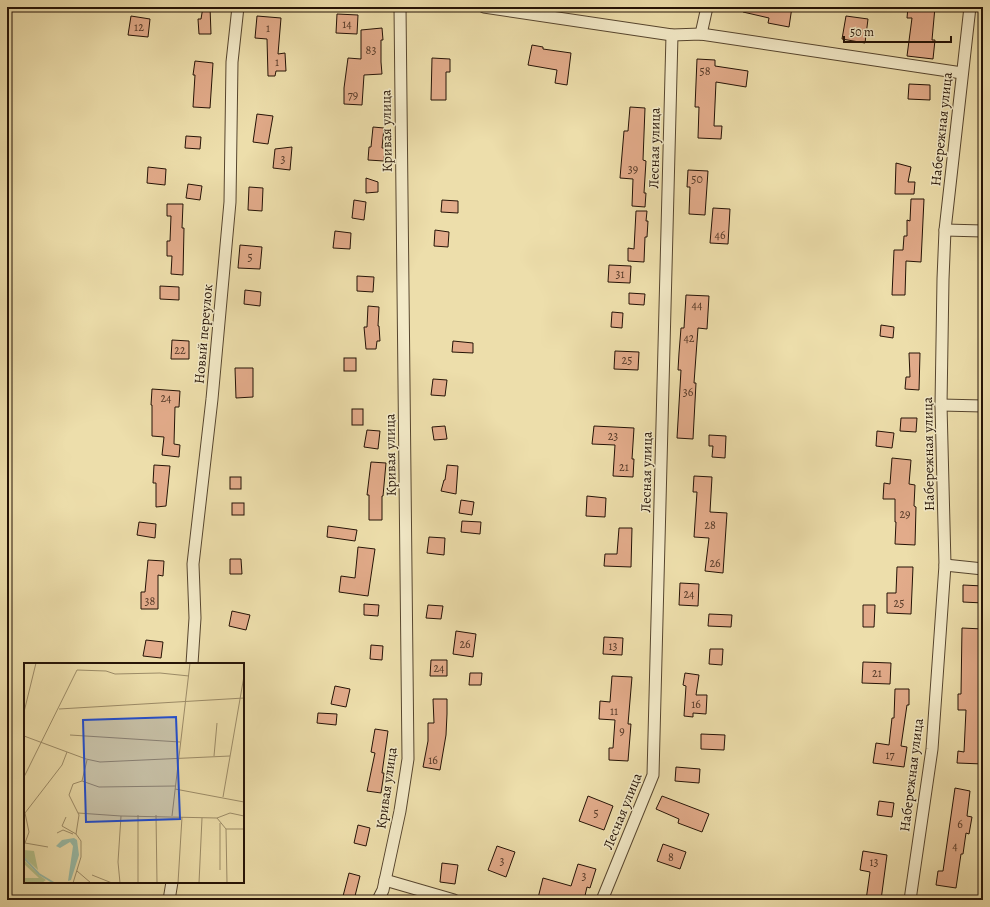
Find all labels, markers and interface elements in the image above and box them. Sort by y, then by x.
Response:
house number: 14 [342,16,352,32]
scale bar [844,18,951,44]
house number: 12 [134,19,144,35]
house number: 1 [266,20,270,36]
text: 50 m [850,24,874,40]
house number: 83 [366,42,376,58]
house number: 1 [275,54,279,70]
house number: 58 [700,63,711,79]
street label: Набережная улица [926,71,957,187]
house number: 79 [348,87,358,103]
street label: Кривая улица [376,89,397,172]
street label: Лесная улица [644,107,665,189]
house number: 3 [281,151,286,167]
house number: 39 [628,161,638,177]
house number: 50 [691,171,703,187]
house number: 46 [715,227,726,243]
house number: 5 [247,249,253,265]
house number: 31 [615,266,625,282]
street label: Новый переулок [190,283,217,385]
house number: 44 [692,297,703,313]
house number: 42 [683,330,695,346]
house number: 22 [174,342,186,358]
house number: 25 [622,352,632,368]
house number: 36 [683,384,694,400]
house number: 24 [160,390,172,406]
street label: Набережная улица [918,396,939,511]
street label: Кривая улица [380,413,401,496]
house number: 23 [608,428,618,444]
street label: Лесная улица [636,431,657,513]
house number: 21 [619,459,629,475]
house number: 29 [899,506,911,522]
house number: 28 [704,517,716,533]
house number: 26 [709,555,721,571]
house number: 24 [683,586,695,602]
house number: 38 [145,593,156,609]
house number: 25 [894,595,904,611]
house number: 26 [459,636,471,652]
house number: 13 [608,638,618,654]
house number: 24 [433,660,445,676]
inset map [24,663,244,883]
house number: 21 [872,665,882,681]
house number: 16 [691,696,701,712]
house number: 11 [610,703,618,719]
street label: Набережная улица [895,717,928,833]
house number: 9 [619,723,625,739]
street label: Кривая улица [371,745,402,830]
house number: 17 [885,747,896,763]
house number: 16 [428,752,438,768]
street label: Лесная улица [598,770,647,852]
house number: 5 [593,805,599,821]
house number: 6 [957,816,963,832]
house number: 4 [952,838,958,854]
house number: 8 [668,849,674,865]
house number: 3 [500,853,505,869]
house number: 13 [869,854,879,870]
house number: 3 [582,868,587,884]

